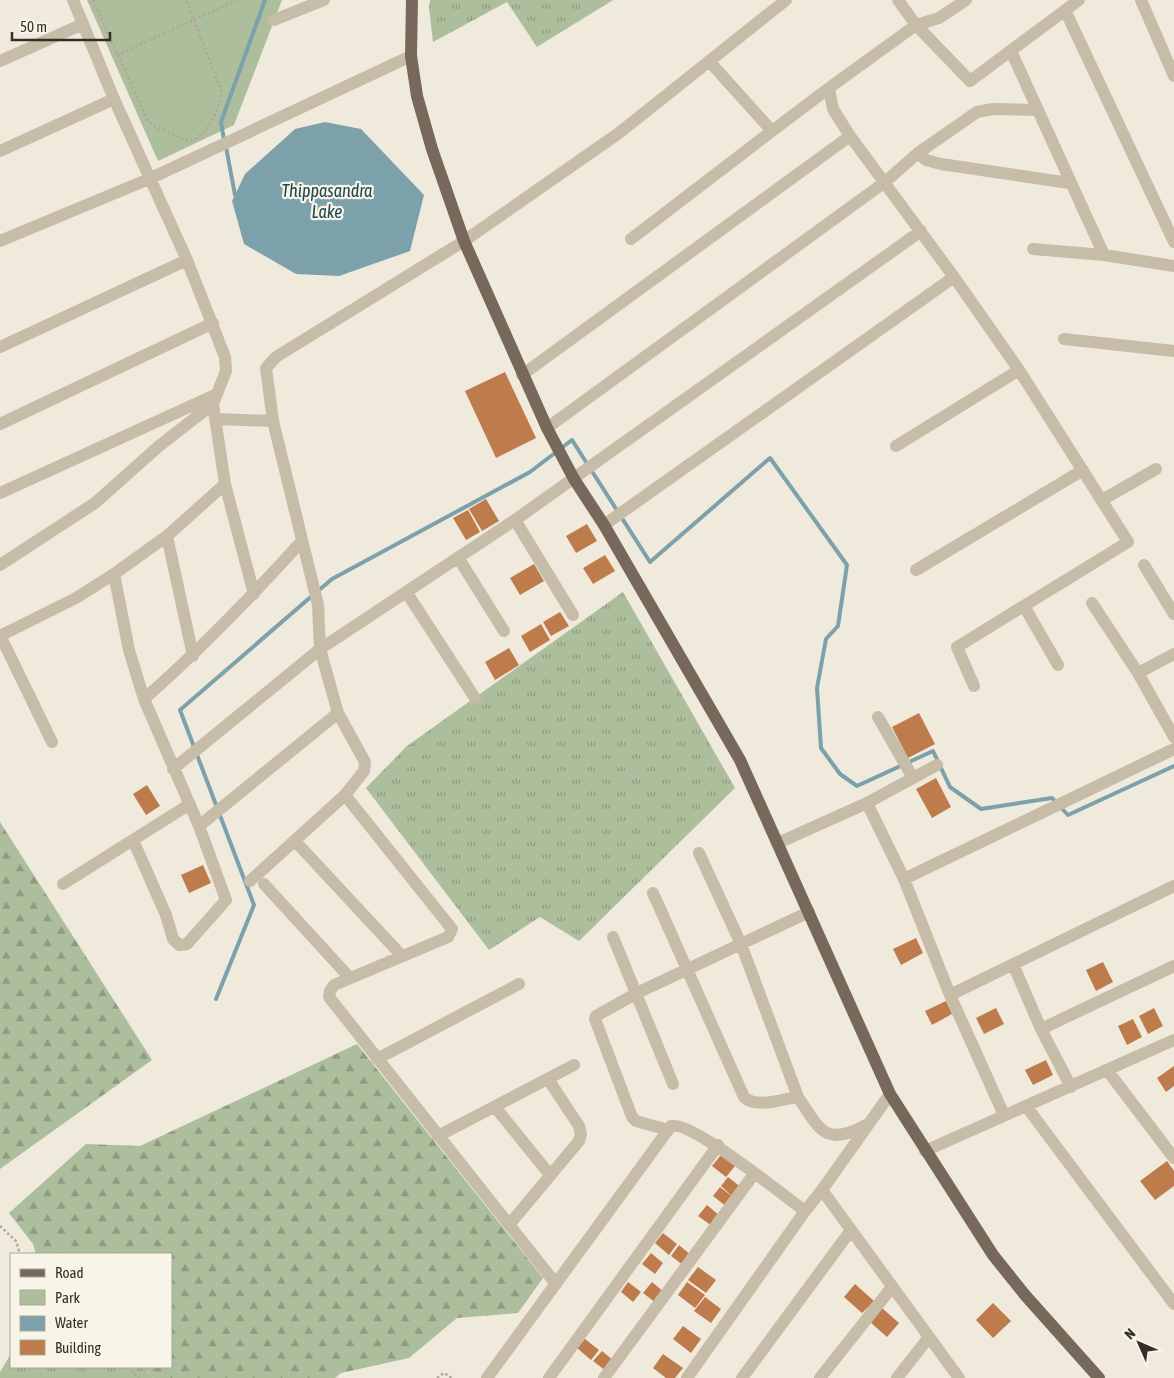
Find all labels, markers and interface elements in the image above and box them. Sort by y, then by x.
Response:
scale bar [12,10,110,42]
text: 50 m [20,18,47,35]
water label: Thippasandra Lake [282,180,373,222]
legend [10,1253,172,1368]
text: Road [55,1264,84,1281]
text: Park [55,1289,80,1306]
text: Water [55,1314,88,1331]
north arrow [1114,1318,1164,1368]
text: N [1121,1325,1138,1342]
text: Building [55,1339,101,1356]

